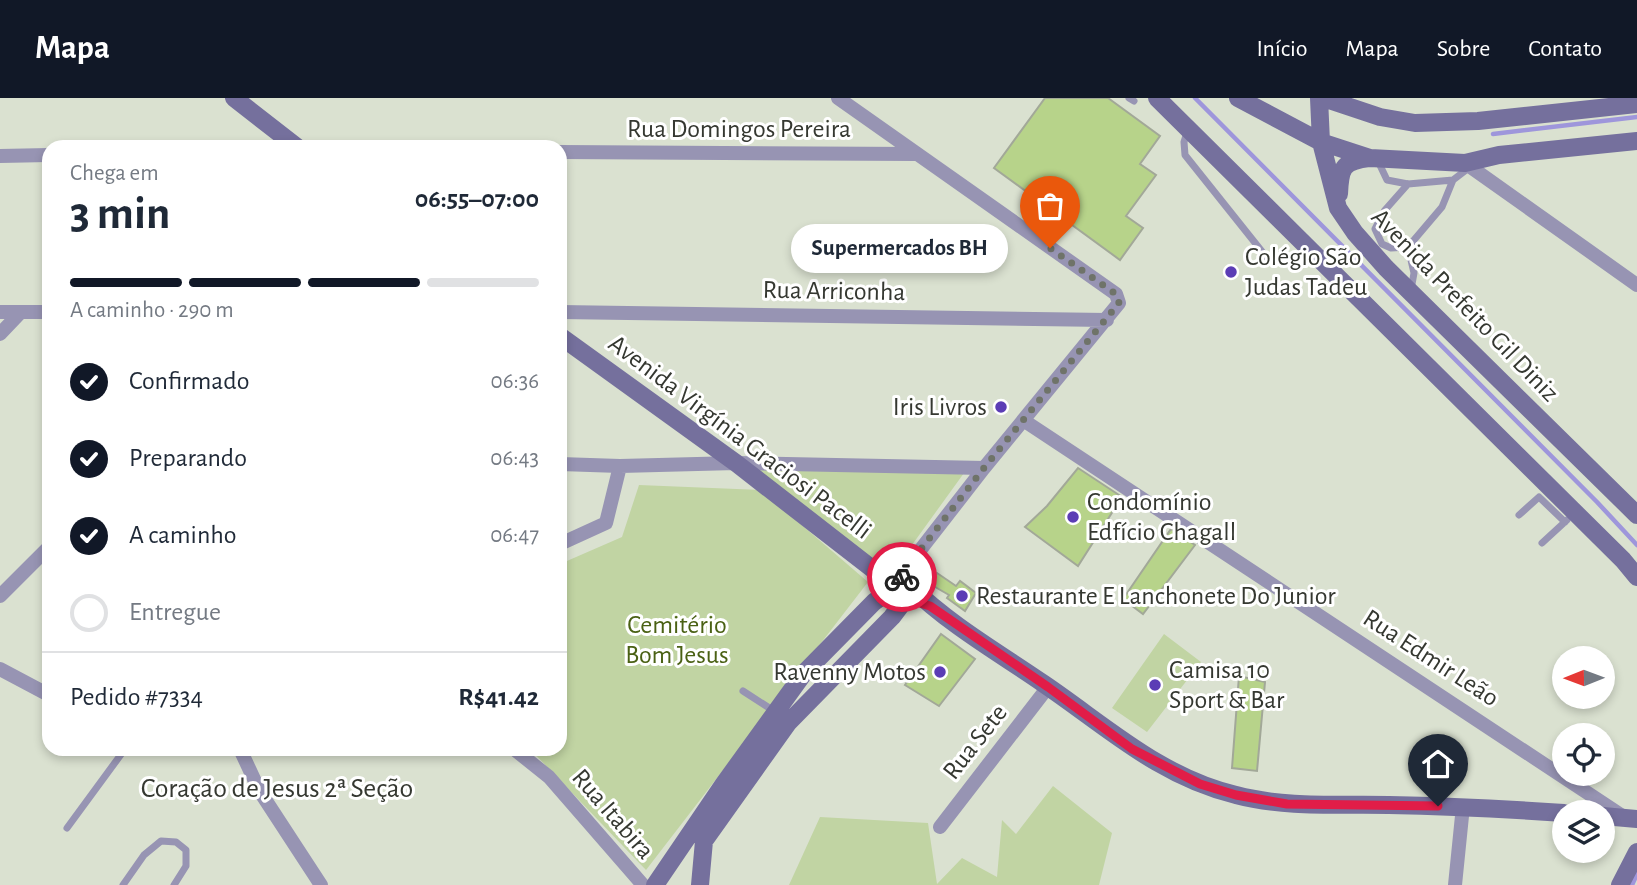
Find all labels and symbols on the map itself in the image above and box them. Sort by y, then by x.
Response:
street label: Rua Domingos Pereira [627,116,851,142]
pin [1020,176,1080,248]
street label: Avenida Prefeito Gil Diniz [1366,204,1564,406]
callout: Supermercados BH [791,223,1008,272]
place label: Colégio São Judas Tadeu [1245,244,1367,300]
marker: Colégio São Judas Tadeu [1223,264,1239,280]
street label: Rua Arriconha [762,277,906,305]
street label: Avenida Virgínia Graciosi Pacelli [604,330,876,544]
place label: Iris Livros [893,394,987,420]
marker: Iris Livros [993,399,1009,415]
place label: Condomínio Edfício Chagall [1087,489,1236,545]
marker: Condomínio Edfício Chagall [1065,509,1081,525]
courier [867,542,937,612]
place label: Restaurante E Lanchonete Do Junior [976,583,1336,609]
marker: Restaurante E Lanchonete Do Junior [954,588,970,604]
street label: Rua Edmir Leão [1359,605,1503,711]
park label: Cemitério Bom Jesus [625,612,729,668]
north arrow [1552,646,1615,709]
place label: Camisa 10 Sport & Bar [1169,657,1285,713]
place label: Ravenny Motos [773,659,926,685]
marker: Ravenny Motos [932,664,948,680]
marker: Camisa 10 Sport & Bar [1147,677,1163,693]
street label: Rua Sete [938,700,1012,784]
pin [1408,734,1468,806]
street label: Rua Itabira [567,764,659,864]
district label: Coração de Jesus 2ª Seção [141,775,413,803]

